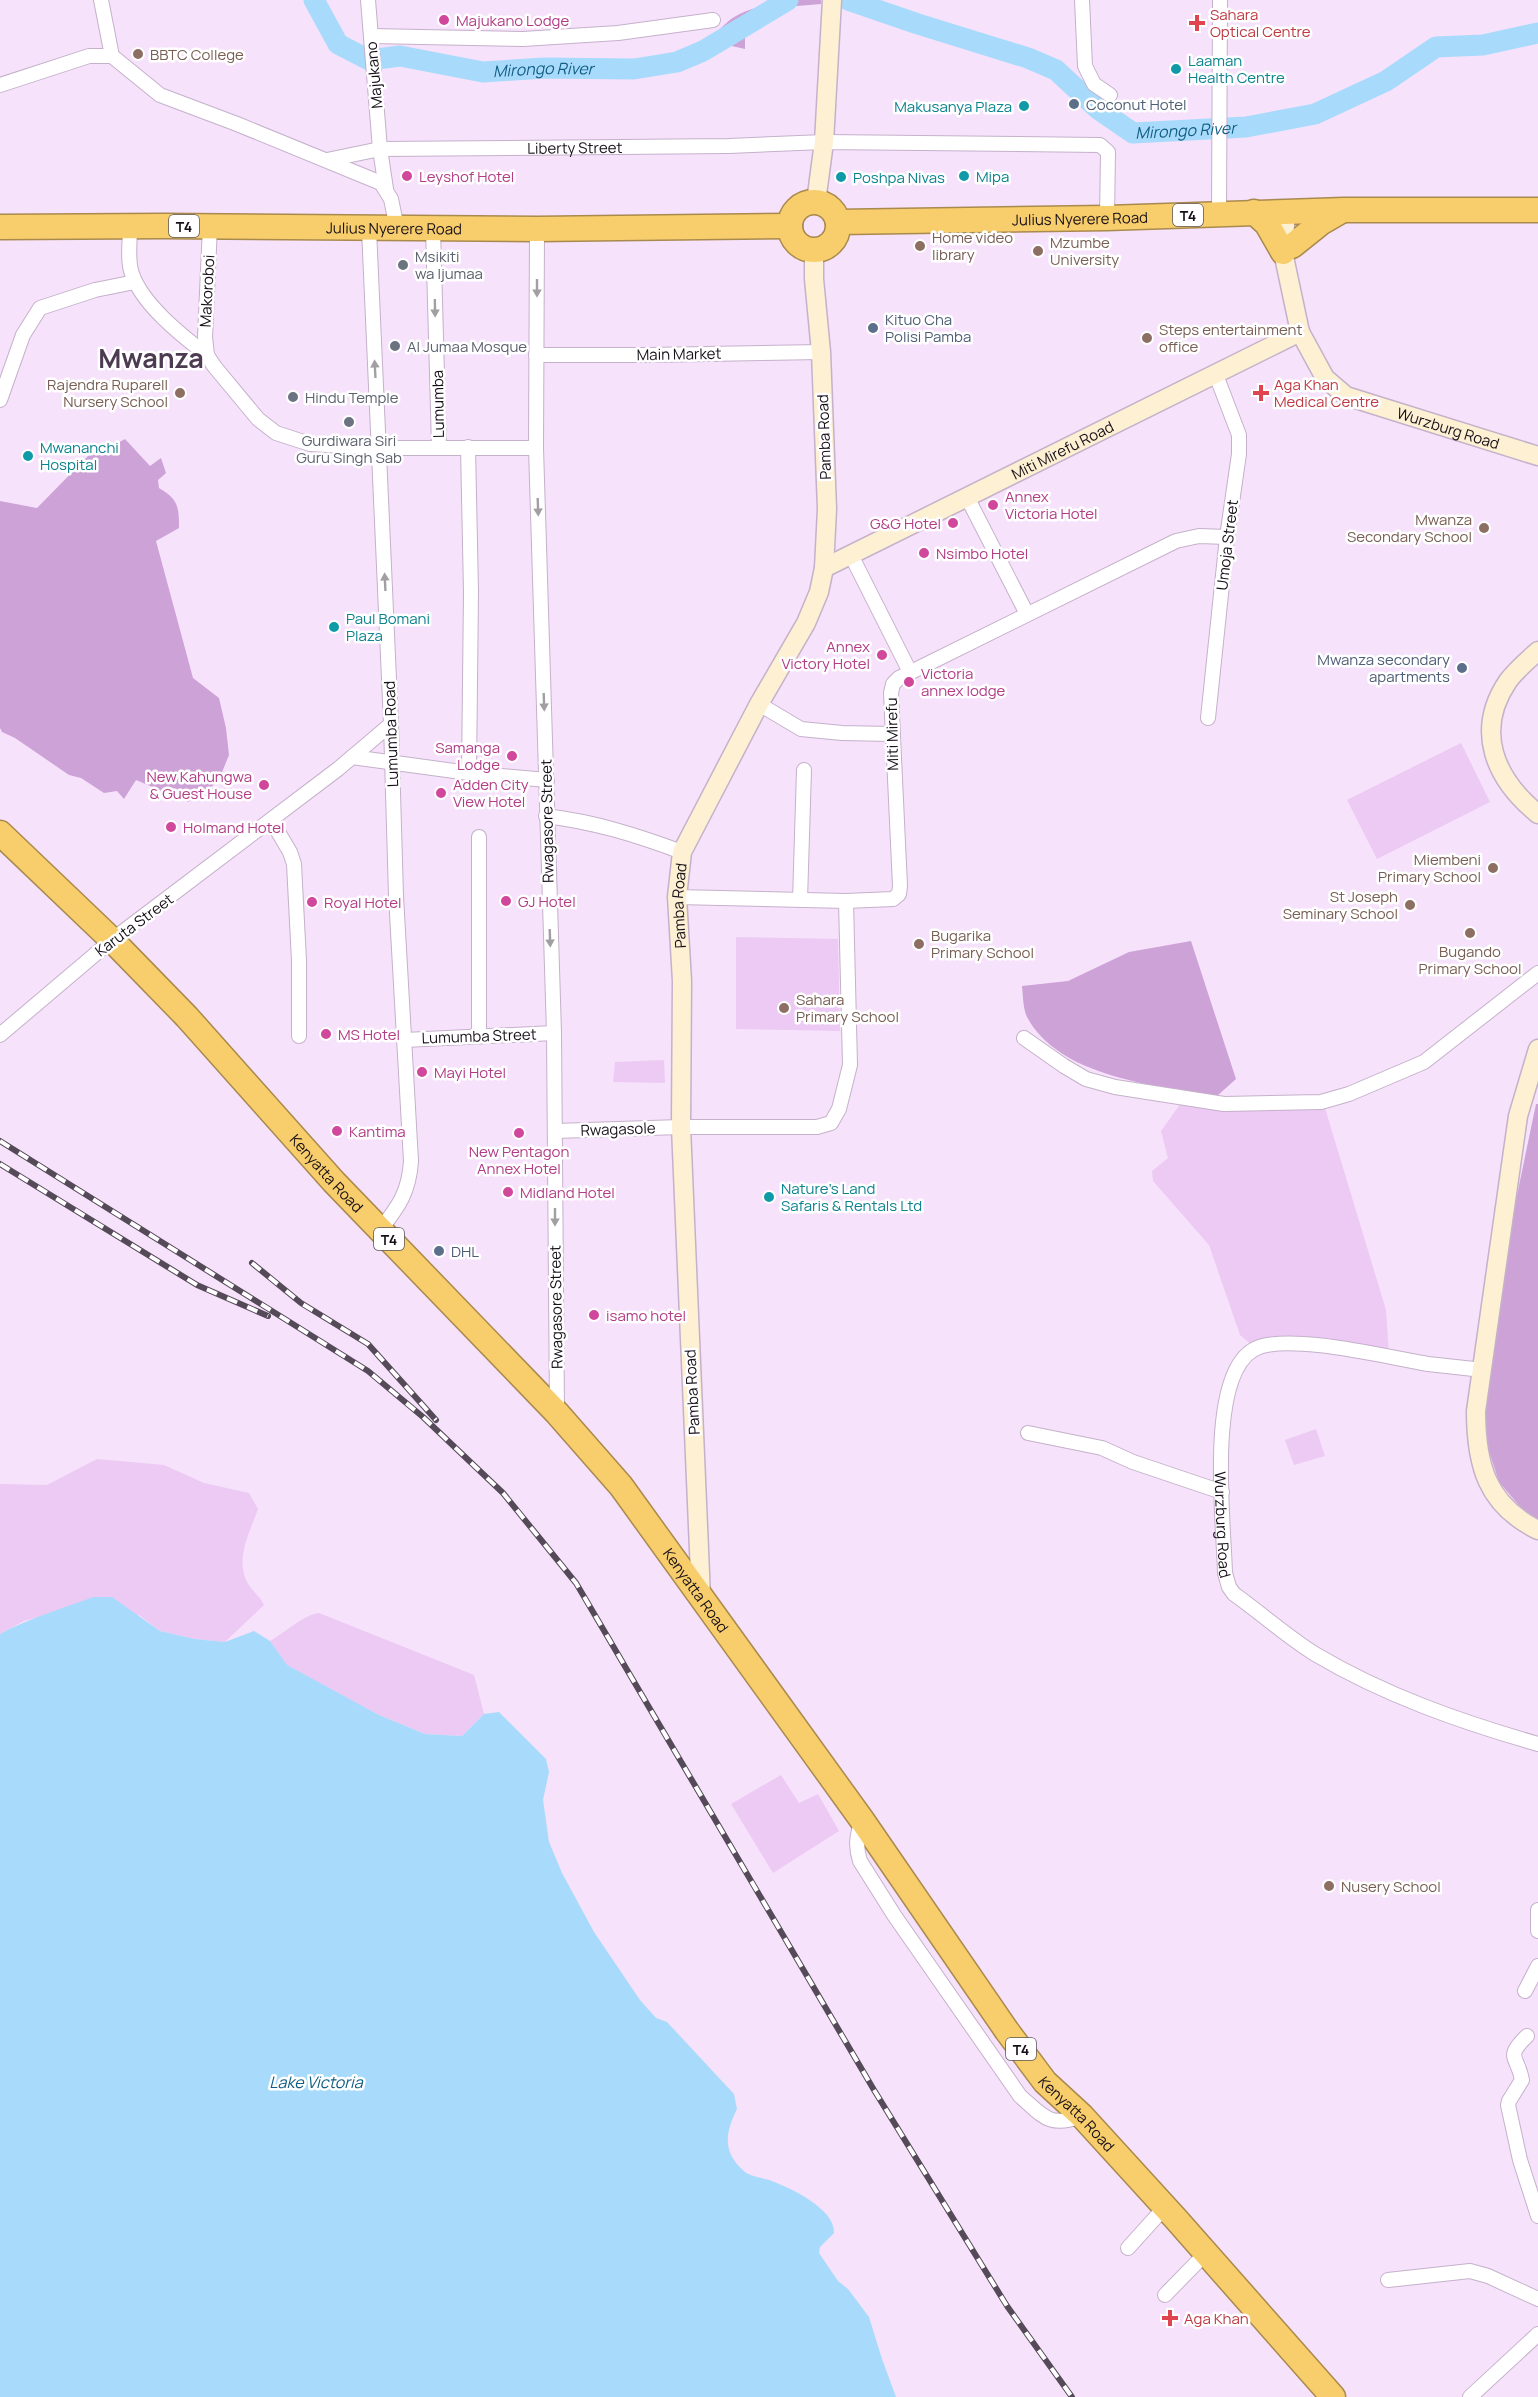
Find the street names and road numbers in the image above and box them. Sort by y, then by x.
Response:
street label: Majukano [361,41,387,109]
street label: Liberty Street [527,136,623,158]
road number: T4 [1173,204,1203,226]
street label: Julius Nyerere Road [1012,206,1148,230]
road number: T4 [169,215,199,237]
street label: Julius Nyerere Road [326,217,462,239]
street label: Makoroboi [195,254,219,328]
street label: Main Market [636,343,722,365]
street label: Lumumba [427,370,449,438]
street label: Pamba Road [812,394,836,480]
street label: Wurzburg Road [1394,402,1502,454]
street label: Miti Mirefu Road [1008,416,1117,484]
street label: Umoja Street [1211,498,1243,592]
street label: Lumumba Road [379,680,403,788]
street label: Miti Mirefu [881,697,903,771]
street label: Rwagasore Street [535,759,559,883]
street label: Pamba Road [666,862,691,949]
street label: Karuta Street [91,889,177,961]
street label: Lumumba Street [421,1023,537,1049]
street label: Rwagasole [580,1117,656,1141]
street label: Kenyatta Road [286,1129,368,1217]
road number: T4 [374,1228,404,1250]
street label: Rwagasore Street [544,1245,568,1369]
street label: Pamba Road [679,1349,705,1435]
street label: Wurzburg Road [1210,1471,1236,1580]
street label: Kenyatta Road [659,1544,734,1637]
road number: T4 [1006,2038,1036,2060]
street label: Kenyatta Road [1034,2072,1120,2156]

